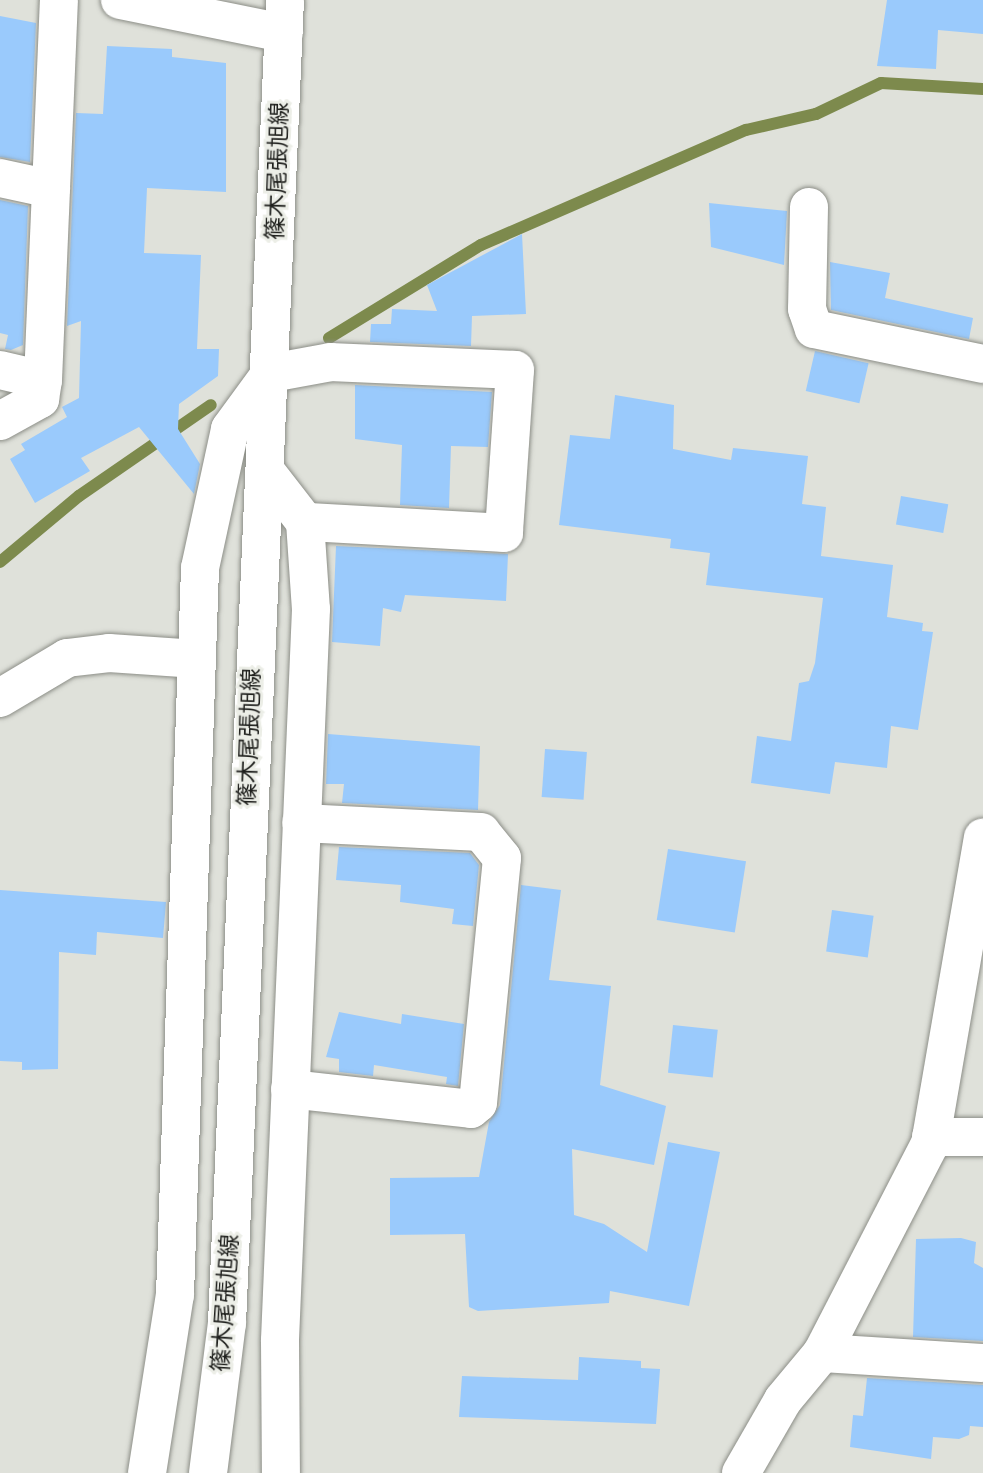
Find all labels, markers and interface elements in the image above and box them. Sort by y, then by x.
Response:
street label: 篠木尾張旭線 [262,102,294,240]
street label: 篠木尾張旭線 [234,668,266,806]
street label: 篠木尾張旭線 [207,1233,245,1373]

